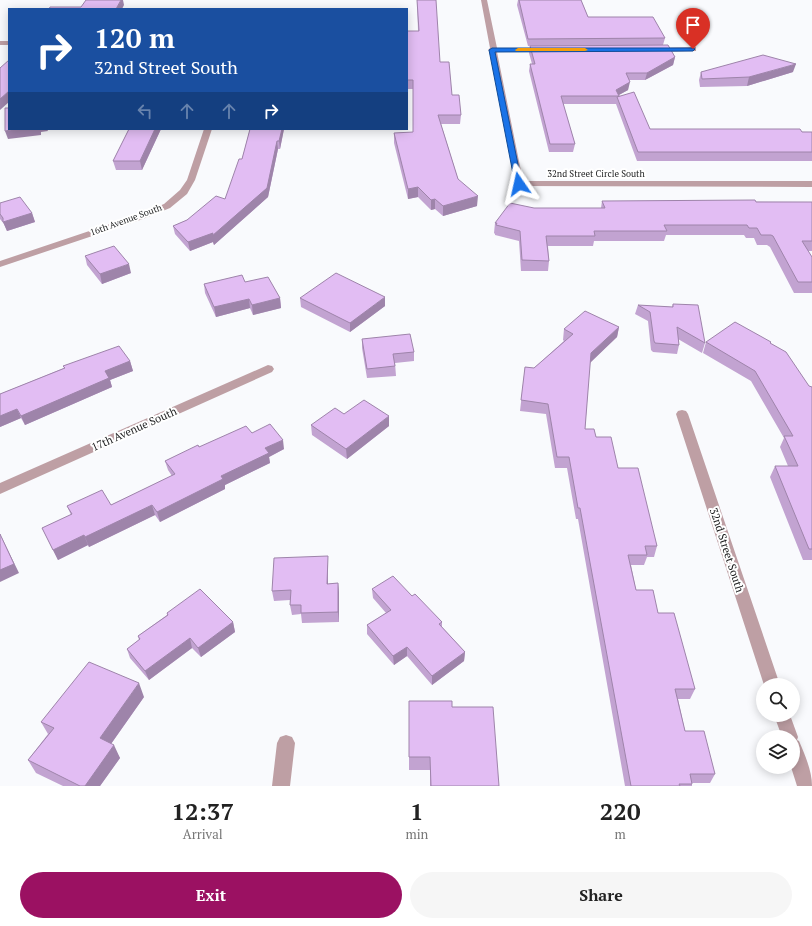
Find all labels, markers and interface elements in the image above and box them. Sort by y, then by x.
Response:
pin [676,8,710,49]
icon: arrive [682,14,704,36]
text: 120 m [94,19,175,56]
icon: right [28,24,80,76]
text: 32nd Street South [94,55,238,79]
icon: left [134,100,156,122]
icon: ahead [176,100,198,122]
icon: ahead [218,100,240,122]
icon: right [260,100,282,122]
position arrow [498,163,540,205]
street label: 32nd Street Circle South [547,168,645,180]
street label: 16th Avenue South [88,201,164,239]
street label: 17th Avenue South [89,404,179,454]
street label: 32nd Street South [707,506,747,594]
map controls [756,678,800,774]
button: search [756,678,800,722]
button: layers [756,730,800,774]
text: 12:37 [171,795,234,827]
text: 1 [410,795,424,827]
text: 220 [600,795,640,827]
text: Arrival [183,825,223,843]
text: min [405,825,428,843]
text: m [615,825,626,843]
button: Exit [20,872,402,918]
button: Share [410,872,792,918]

